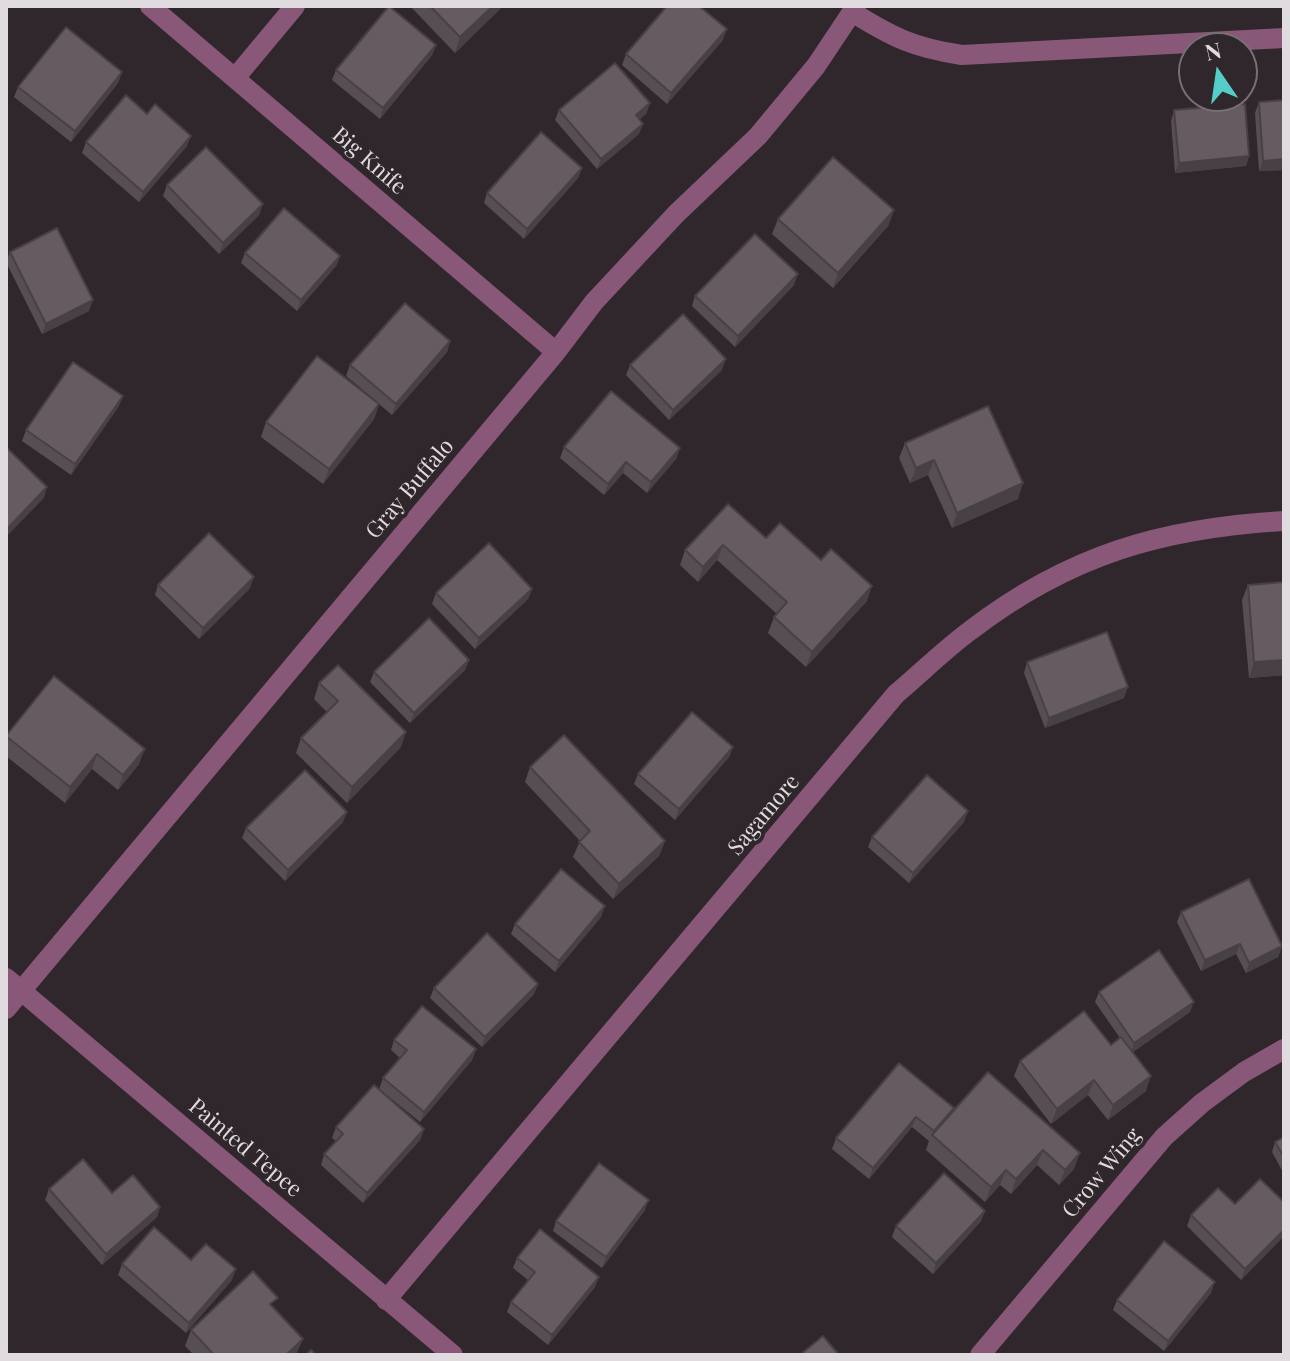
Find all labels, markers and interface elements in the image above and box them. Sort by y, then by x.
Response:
north arrow [1178,32,1258,112]
text: N [1202,34,1224,67]
street label: Big Knife [327,122,411,200]
street label: Gray Buffalo [360,434,460,544]
street label: Sagamore [723,769,805,861]
street label: Painted Tepee [183,1093,307,1203]
street label: Crow Wing [1057,1123,1147,1223]

